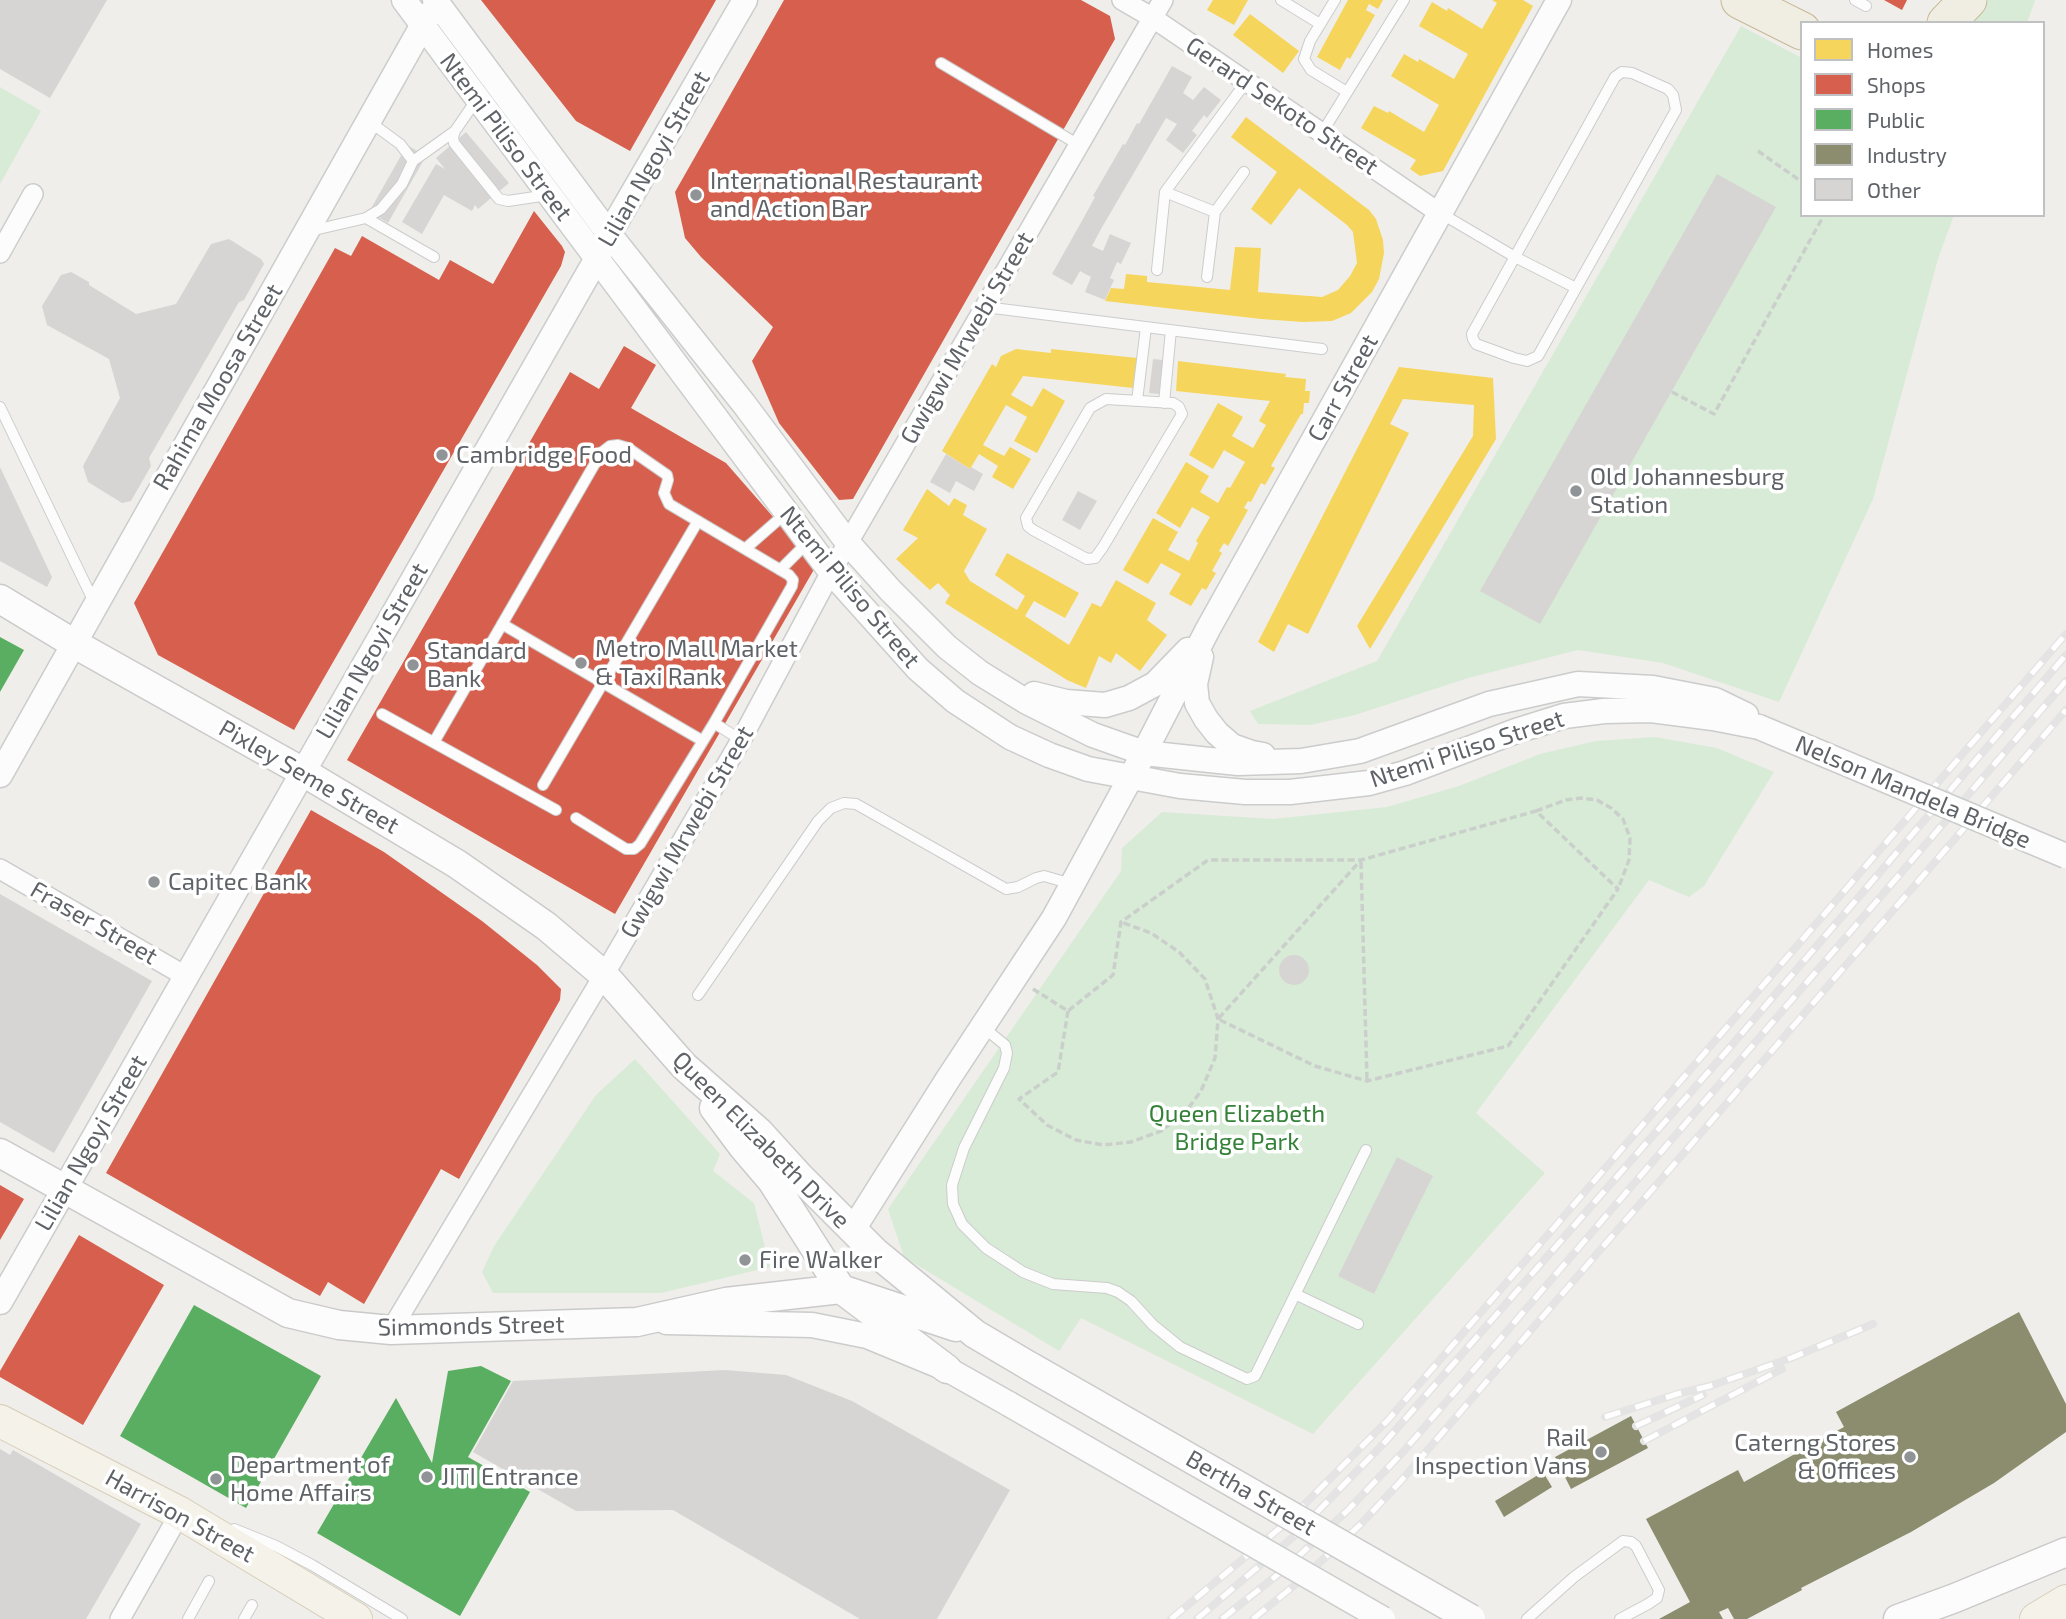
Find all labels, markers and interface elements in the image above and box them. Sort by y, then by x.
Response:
legend [1800,21,2045,217]
street label: Gerard Sekoto Street [1180,31,1384,181]
text: Homes [1867,37,1933,62]
street label: Ntemi Piliso Street [434,48,578,226]
street label: Lilian Ngoyi Street [592,66,716,252]
text: Shops [1867,72,1926,97]
text: Public [1867,107,1925,132]
text: Industry [1867,142,1947,167]
place label: International Restaurant and Action Bar [710,167,979,223]
text: Other [1867,177,1921,202]
marker: International Restaurant and Action Bar [688,187,704,203]
street label: Gwigwi Mrwebi Street [894,227,1040,449]
street label: Rahima Moosa Street [147,279,289,495]
street label: Carr Street [1302,329,1384,447]
place label: Cambridge Food [456,441,632,469]
marker: Cambridge Food [434,447,450,463]
place label: Old Johannesburg Station [1590,463,1784,519]
marker: Old Johannesburg Station [1568,483,1584,499]
street label: Ntemi Piliso Street [774,500,926,674]
street label: Lilian Ngoyi Street [310,558,434,744]
place label: Metro Mall Market & Taxi Rank [595,635,798,691]
place label: Standard Bank [427,637,527,693]
marker: Metro Mall Market & Taxi Rank [573,655,589,671]
marker: Standard Bank [405,657,421,673]
street label: Ntemi Piliso Street [1366,704,1568,794]
street label: Pixley Seme Street [214,714,404,840]
street label: Gwigwi Mrwebi Street [614,721,760,943]
street label: Nelson Mandela Bridge [1791,729,2035,855]
place label: Capitec Bank [168,868,308,896]
marker: Capitec Bank [146,874,162,890]
street label: Fraser Street [25,875,163,971]
street label: Queen Elizabeth Drive [666,1045,856,1235]
street label: Lilian Ngoyi Street [29,1050,153,1236]
park label: Queen Elizabeth Bridge Park [1149,1100,1325,1156]
place label: Fire Walker [759,1246,883,1274]
marker: Fire Walker [737,1252,753,1268]
street label: Simmonds Street [377,1310,565,1342]
place label: Rail Inspection Vans [1415,1424,1587,1480]
place label: Caterng Stores & Offices [1734,1429,1896,1485]
street label: Bertha Street [1181,1444,1321,1542]
marker: Rail Inspection Vans [1593,1444,1609,1460]
marker: Caterng Stores & Offices [1902,1449,1918,1465]
place label: Department of Home Affairs [230,1451,390,1507]
street label: Harrison Street [100,1463,260,1569]
place label: JITI Entrance [441,1463,579,1491]
marker: JITI Entrance [419,1469,435,1485]
marker: Department of Home Affairs [208,1471,224,1487]

